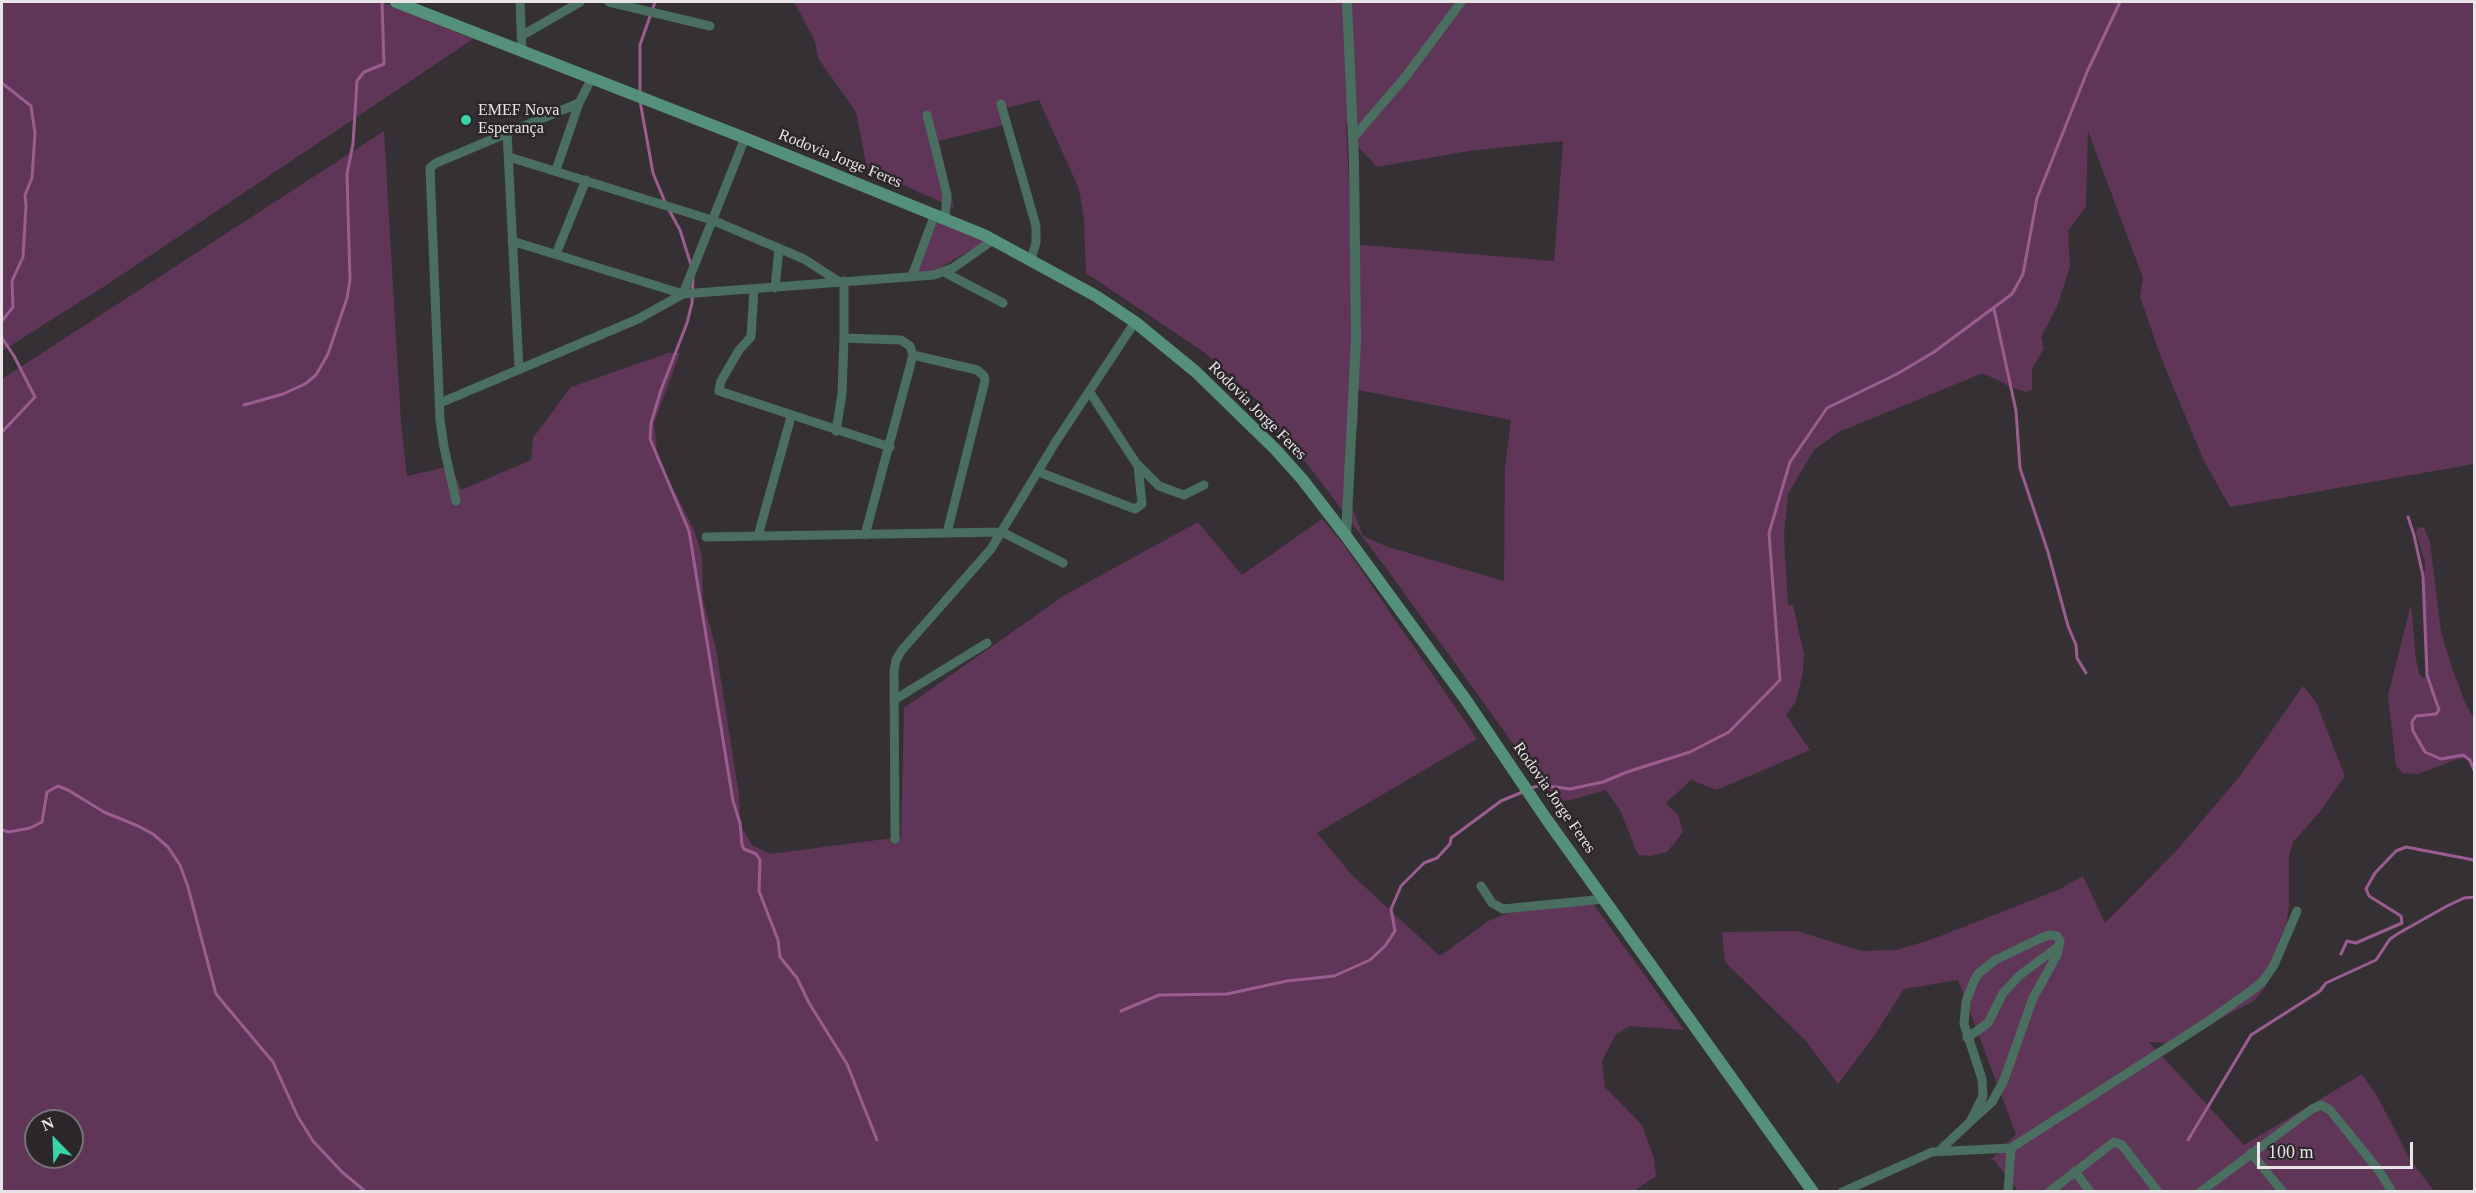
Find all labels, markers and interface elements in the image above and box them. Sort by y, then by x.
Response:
place label: EMEF Nova Esperança [478,101,559,139]
marker: EMEF Nova Esperança [459,113,473,127]
street label: Rodovia Jorge Feres [776,126,904,192]
street label: Rodovia Jorge Feres [1204,358,1310,464]
street label: Rodovia Jorge Feres [1508,739,1600,857]
north arrow [24,1109,84,1169]
text: N [39,1114,56,1134]
scale bar [2260,1130,2416,1168]
text: 100 m [2268,1142,2314,1162]

